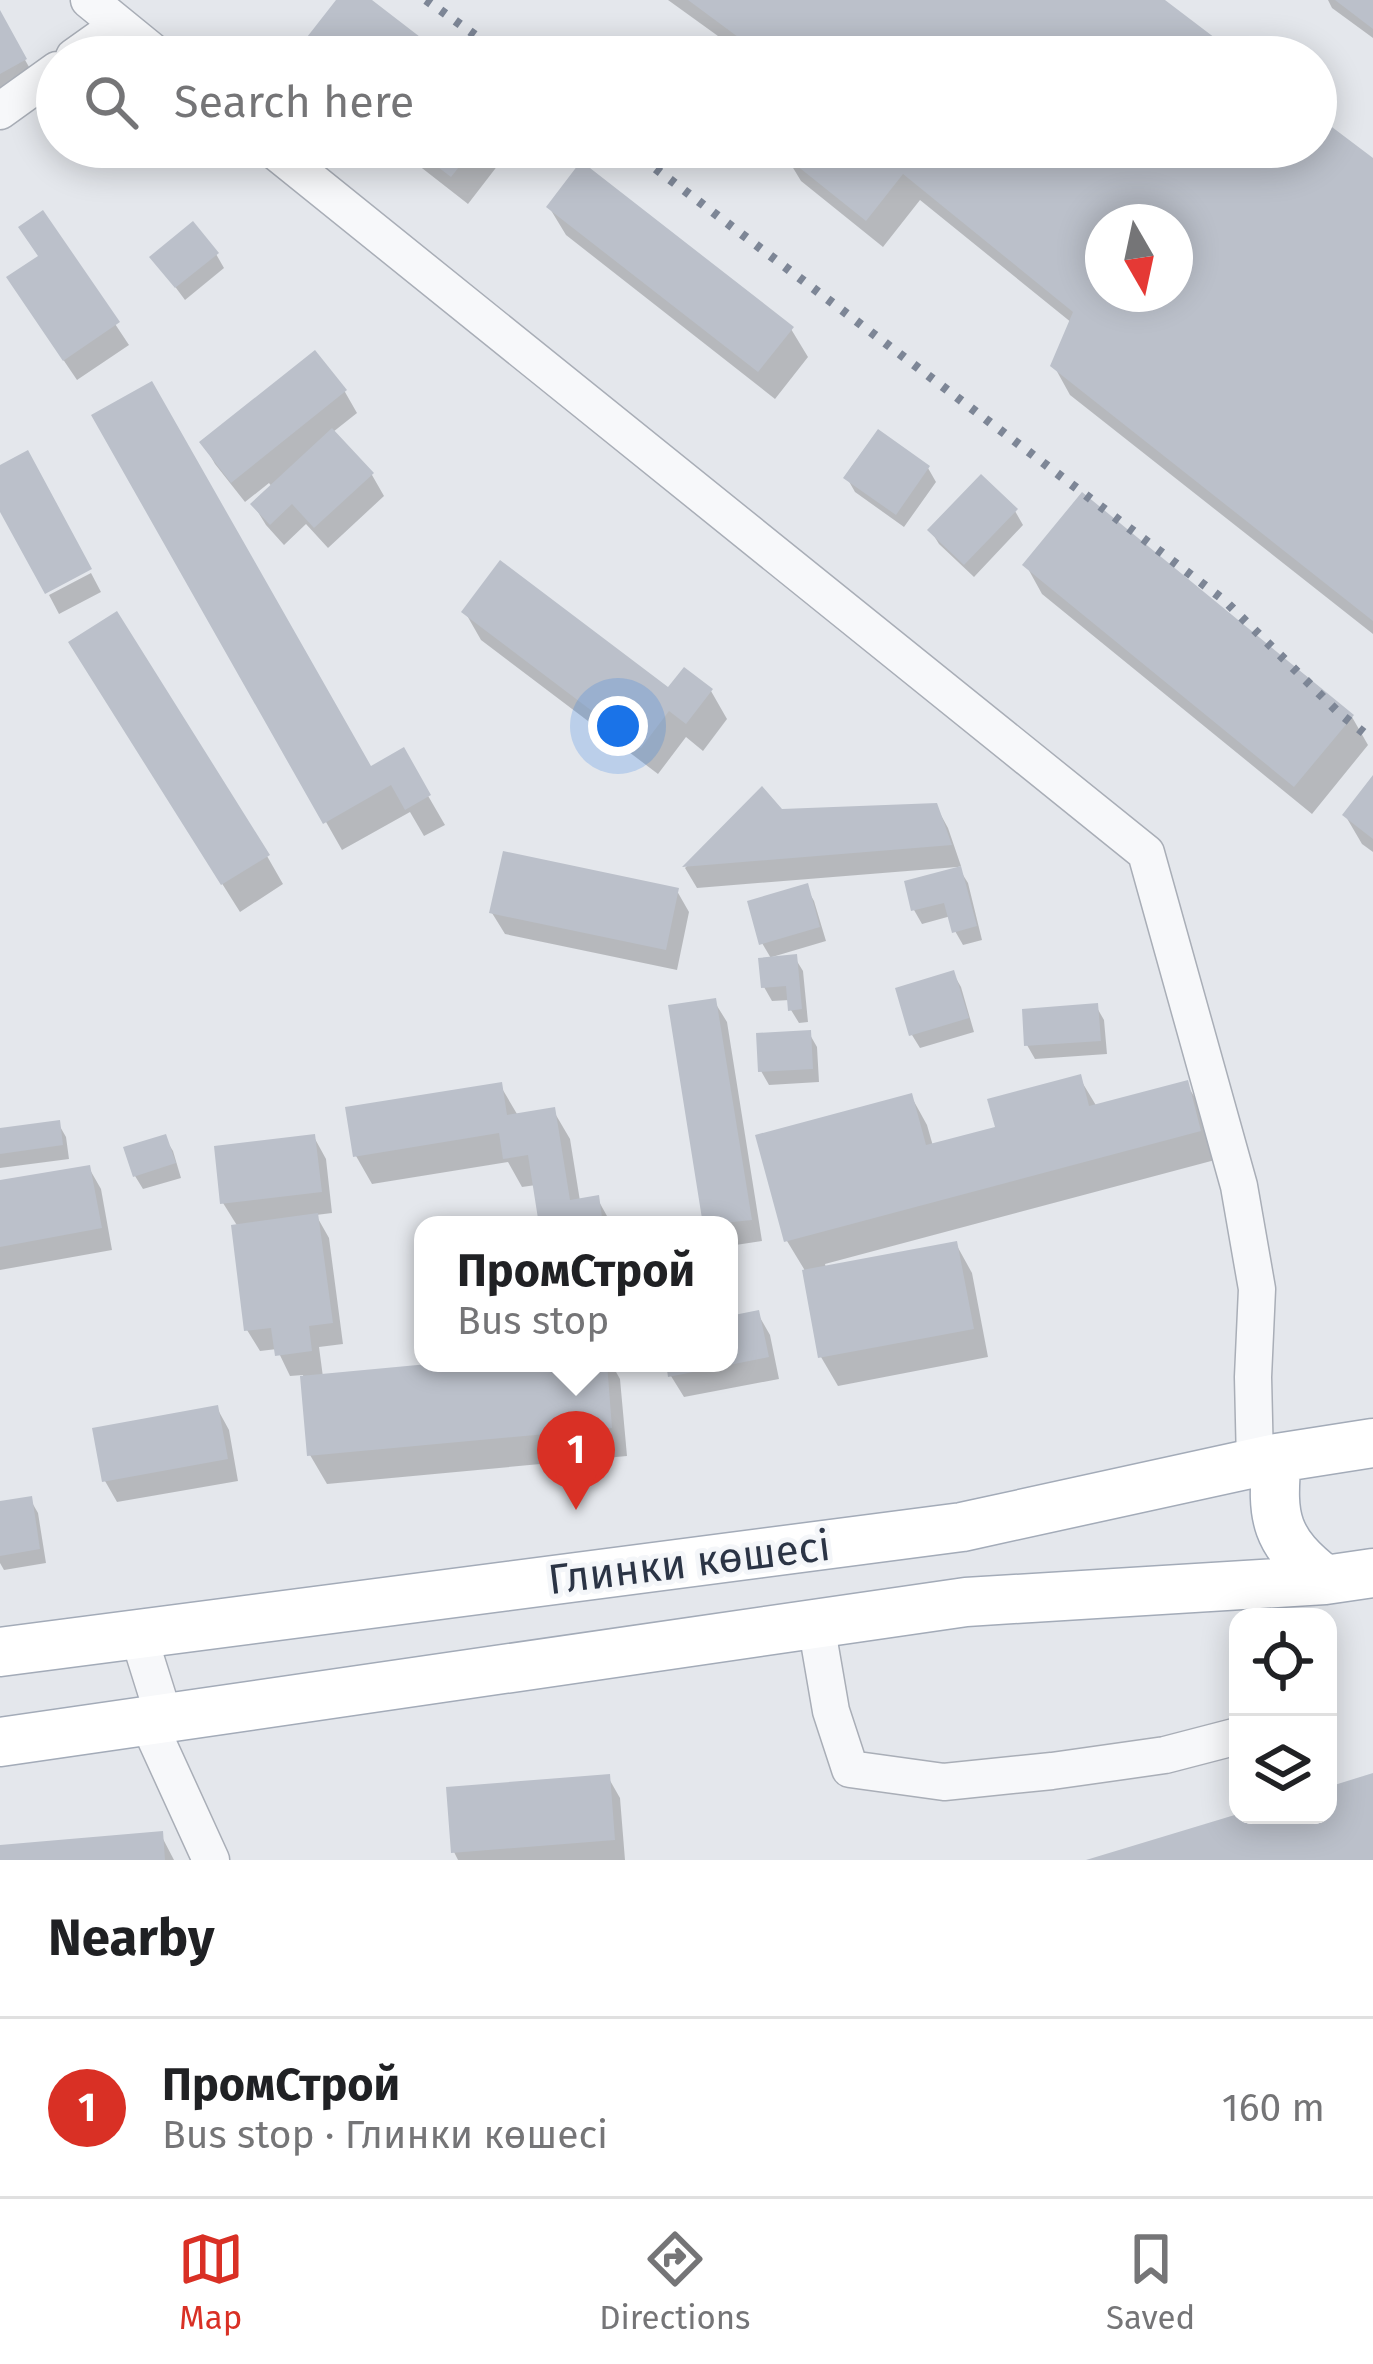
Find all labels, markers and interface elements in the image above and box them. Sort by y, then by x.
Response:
search box [36,36,1337,168]
icon: search [78,69,144,135]
text: Search here [174,75,414,129]
north arrow [1085,204,1193,312]
your location [588,696,648,756]
popup [414,1216,738,1372]
text: ПромСтрой [457,1244,695,1298]
text: Bus stop [457,1298,610,1344]
pin: 1 [537,1411,615,1510]
street label: Глинки көшесі [545,1521,833,1605]
map controls [1229,1608,1337,1824]
button: locate [1229,1608,1337,1716]
button: layers [1229,1716,1337,1824]
text: Nearby [48,1907,214,1969]
text: ПромСтрой [162,2058,400,2112]
text: 1 [78,2085,96,2131]
text: 160 m [1222,2085,1325,2131]
text: Bus stop · Глинки көшесі [162,2112,608,2158]
tab: Map [178,2226,244,2338]
tab: Directions [599,2226,751,2338]
tab: Saved [1106,2226,1195,2338]

